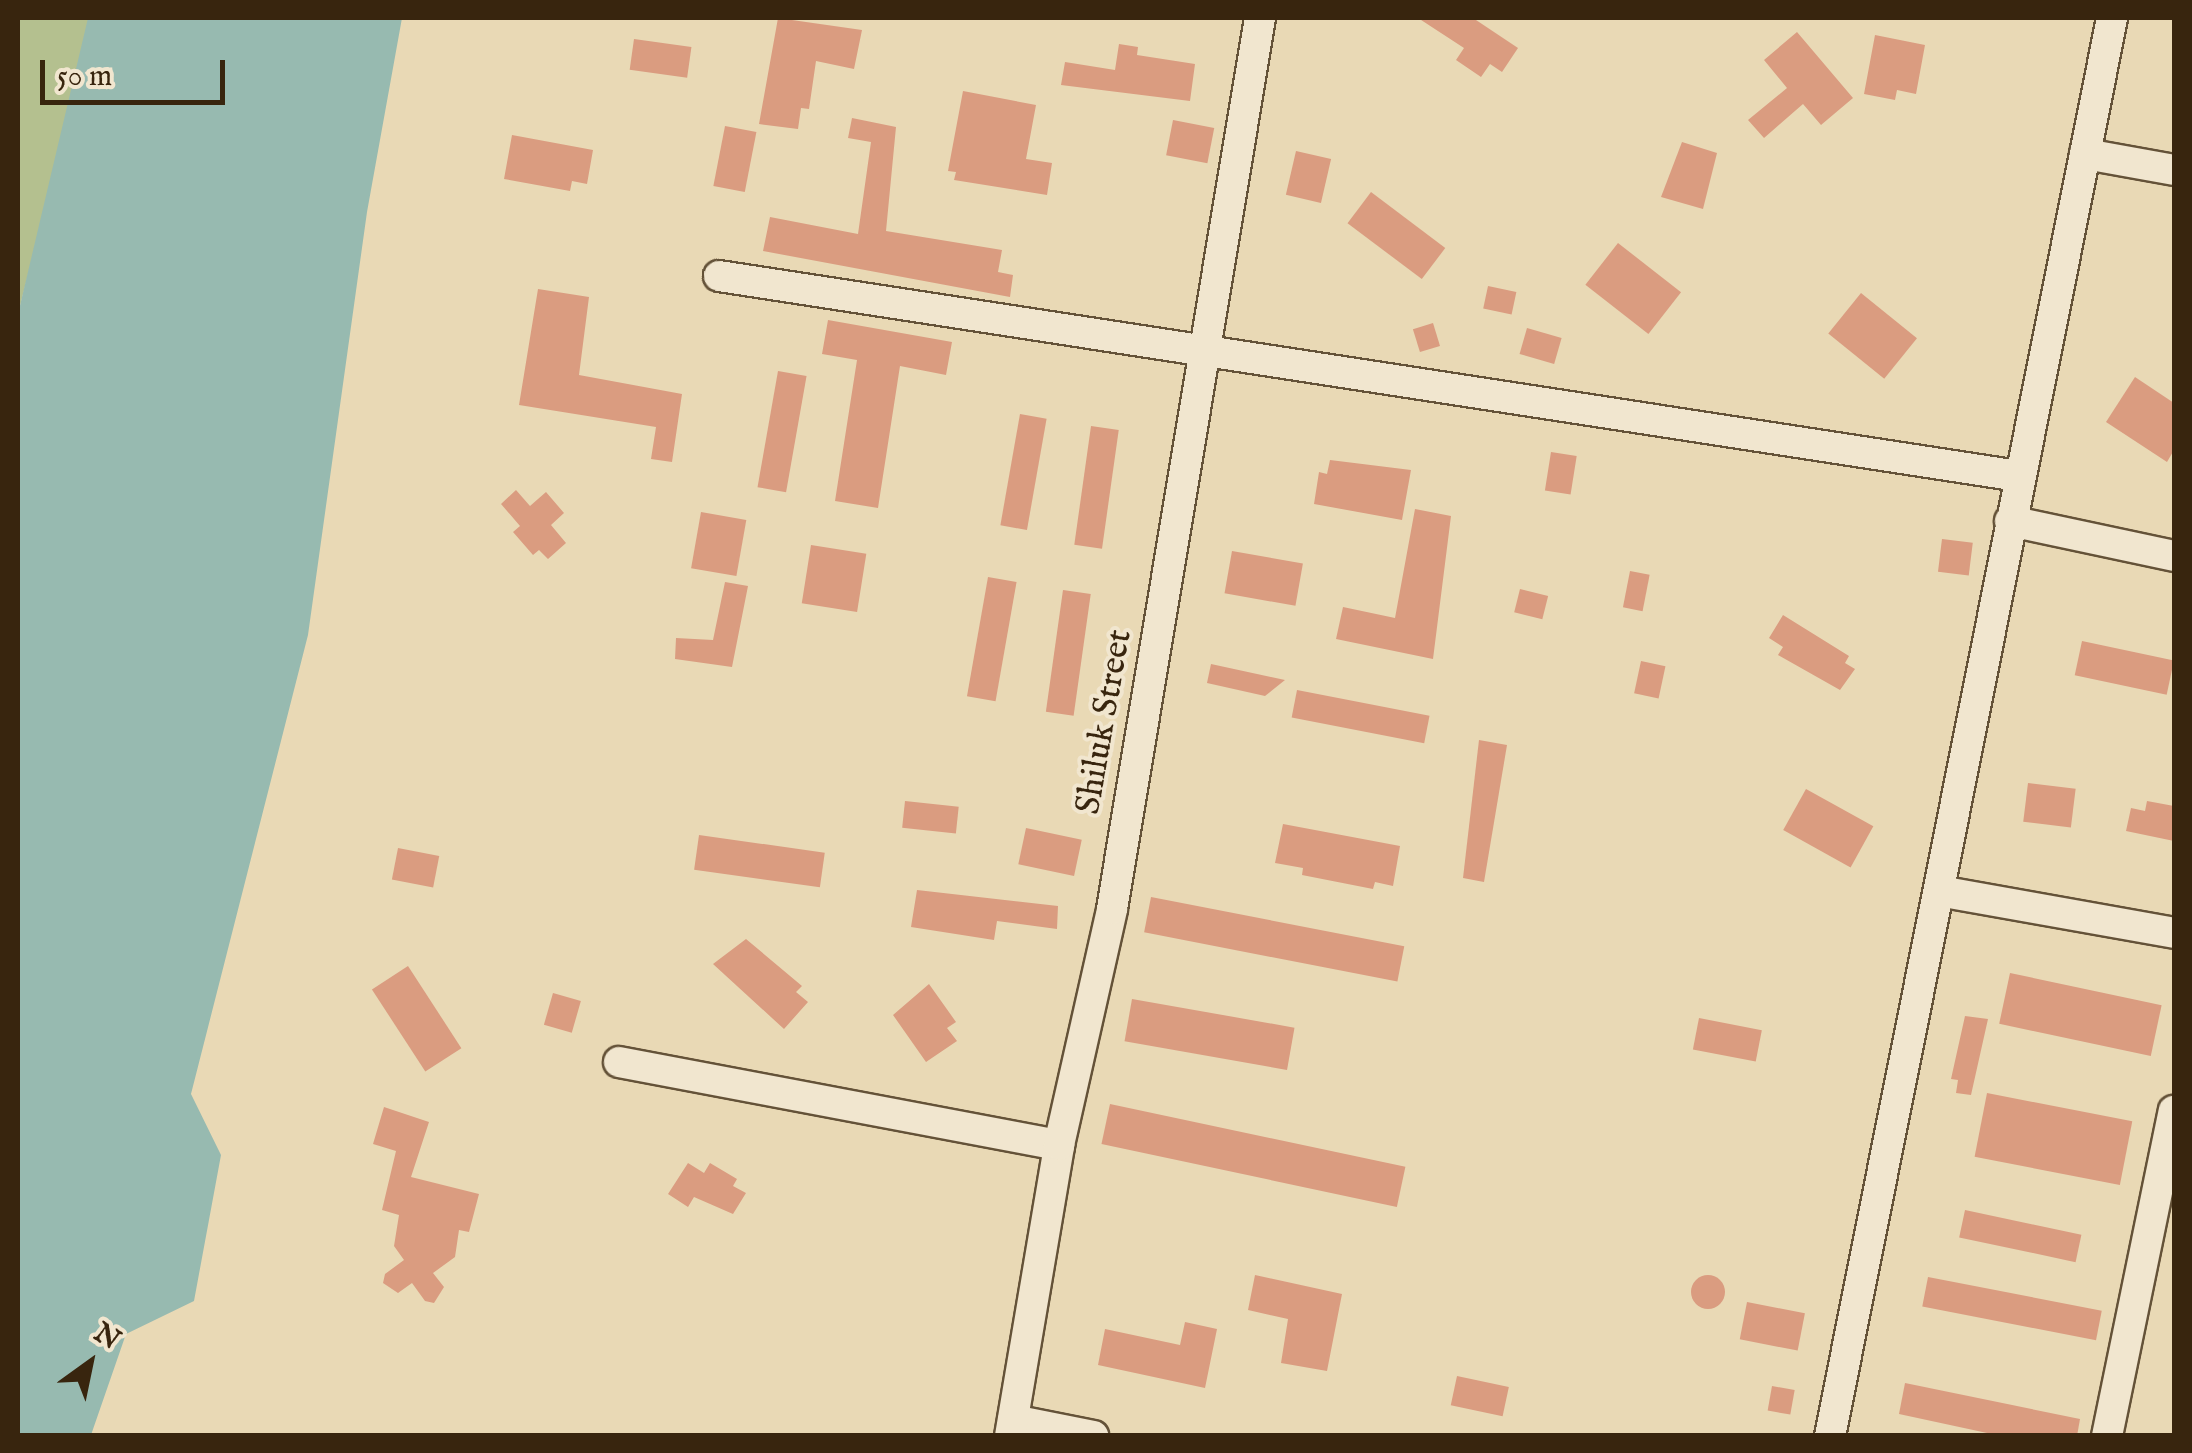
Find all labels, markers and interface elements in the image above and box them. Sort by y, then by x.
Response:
scale bar [45,40,230,102]
text: 50 m [57,58,112,96]
street label: Shiluk Street [1068,626,1142,818]
north arrow [40,1313,140,1413]
text: N [87,1316,126,1359]

